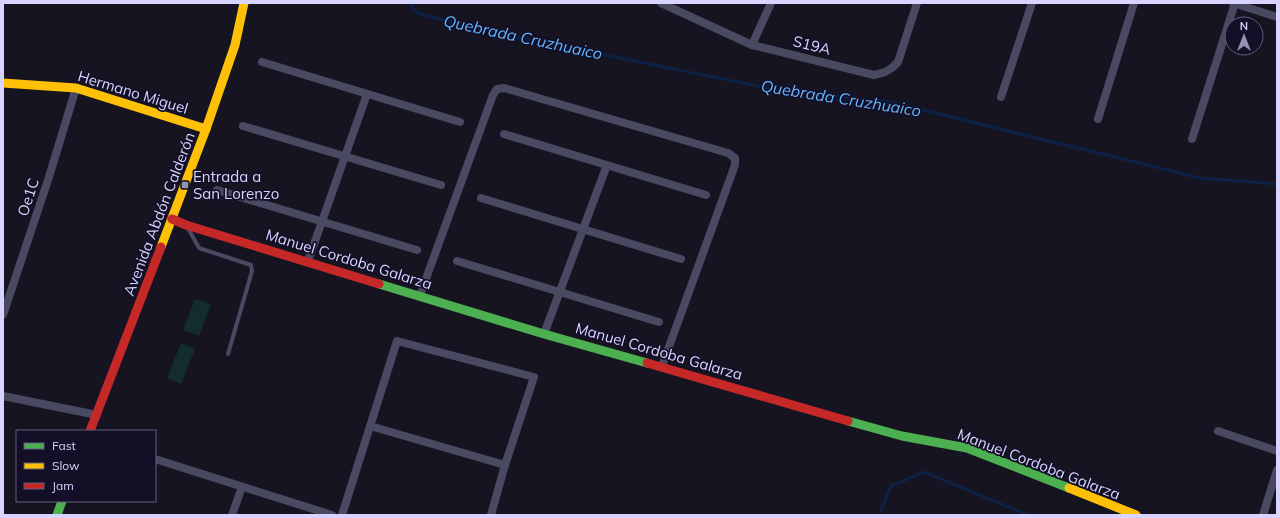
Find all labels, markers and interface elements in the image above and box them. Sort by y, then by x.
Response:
water label: Quebrada Cruzhuaico [442,10,604,64]
north arrow [1224,16,1264,56]
text: N [1240,19,1248,33]
street label: S19A [791,31,833,59]
street label: Hermano Miguel [76,66,190,118]
water label: Quebrada Cruzhuaico [760,75,922,121]
street label: Avenida Abdón Calderón [119,130,199,298]
place label: Entrada a San Lorenzo [193,167,279,203]
street label: Oe1C [13,176,43,218]
marker: Entrada a San Lorenzo [180,180,190,190]
street label: Manuel Cordoba Galarza [264,225,434,293]
street label: Manuel Cordoba Galarza [573,318,745,384]
street label: Manuel Cordoba Galarza [955,424,1123,504]
legend [16,430,156,502]
text: Fast [52,438,76,453]
text: Slow [52,458,80,473]
text: Jam [52,478,74,493]

